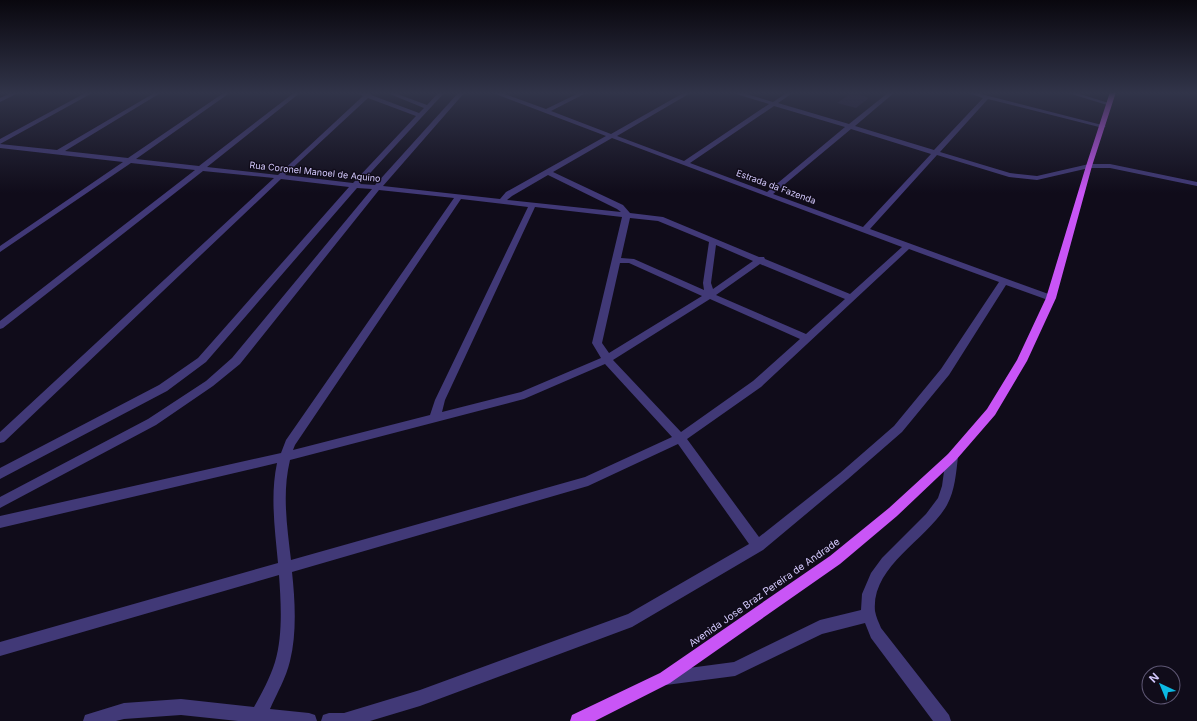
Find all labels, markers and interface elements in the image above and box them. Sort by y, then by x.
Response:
street label: Rua Coronel Manoel de Aquino [249,159,381,184]
street label: Estrada da Fazenda [735,167,817,206]
street label: Avenida Jose Braz Pereira de Andrade [686,535,842,649]
north arrow [1141,665,1181,705]
text: N [1146,670,1162,686]

